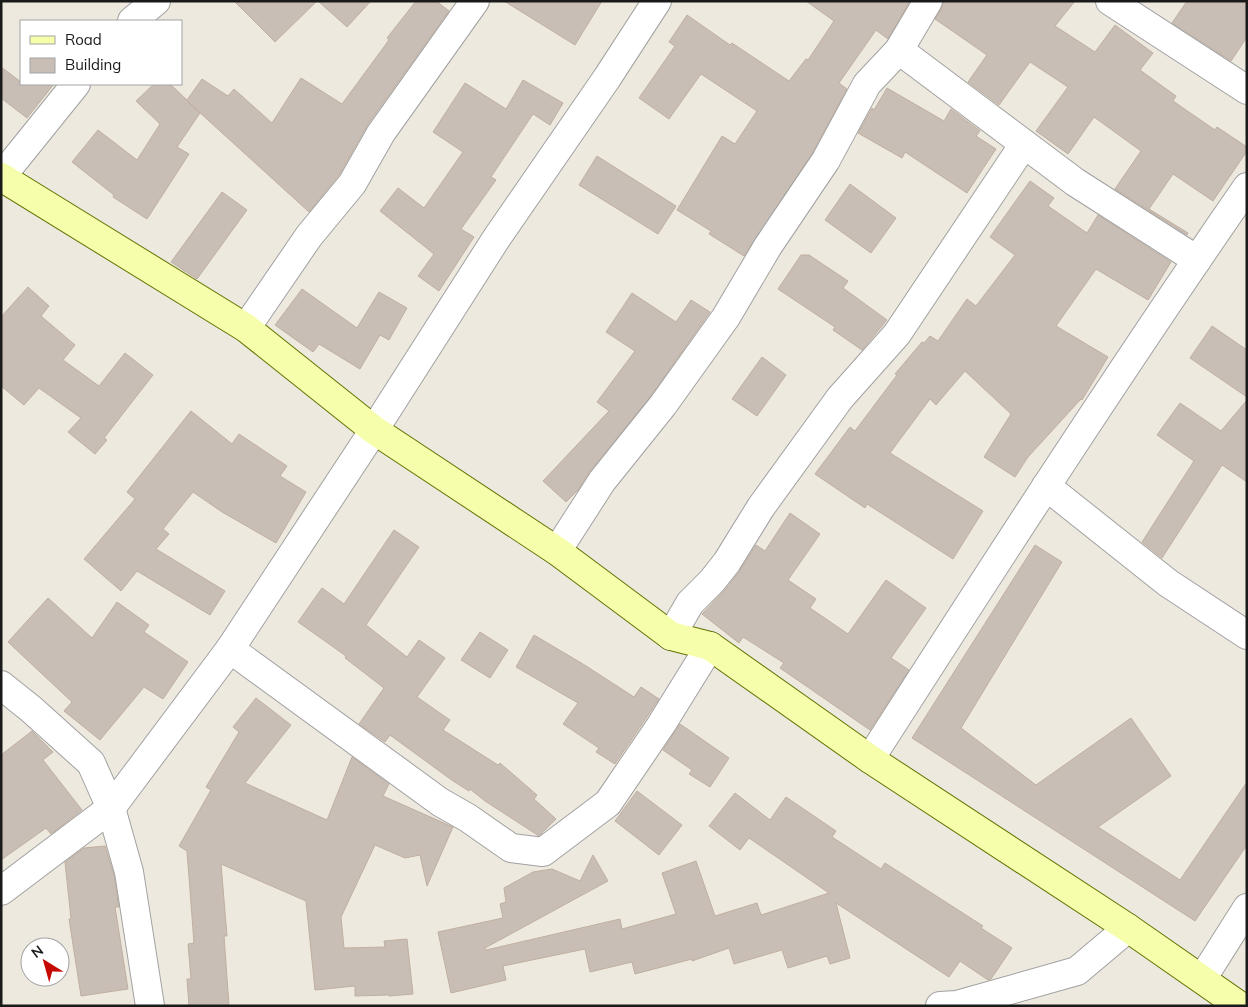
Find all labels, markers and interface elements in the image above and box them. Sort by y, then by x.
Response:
legend [20,20,182,85]
text: Road [65,30,102,49]
text: Building [65,55,121,74]
north arrow [20,937,70,987]
text: N [28,941,47,962]

